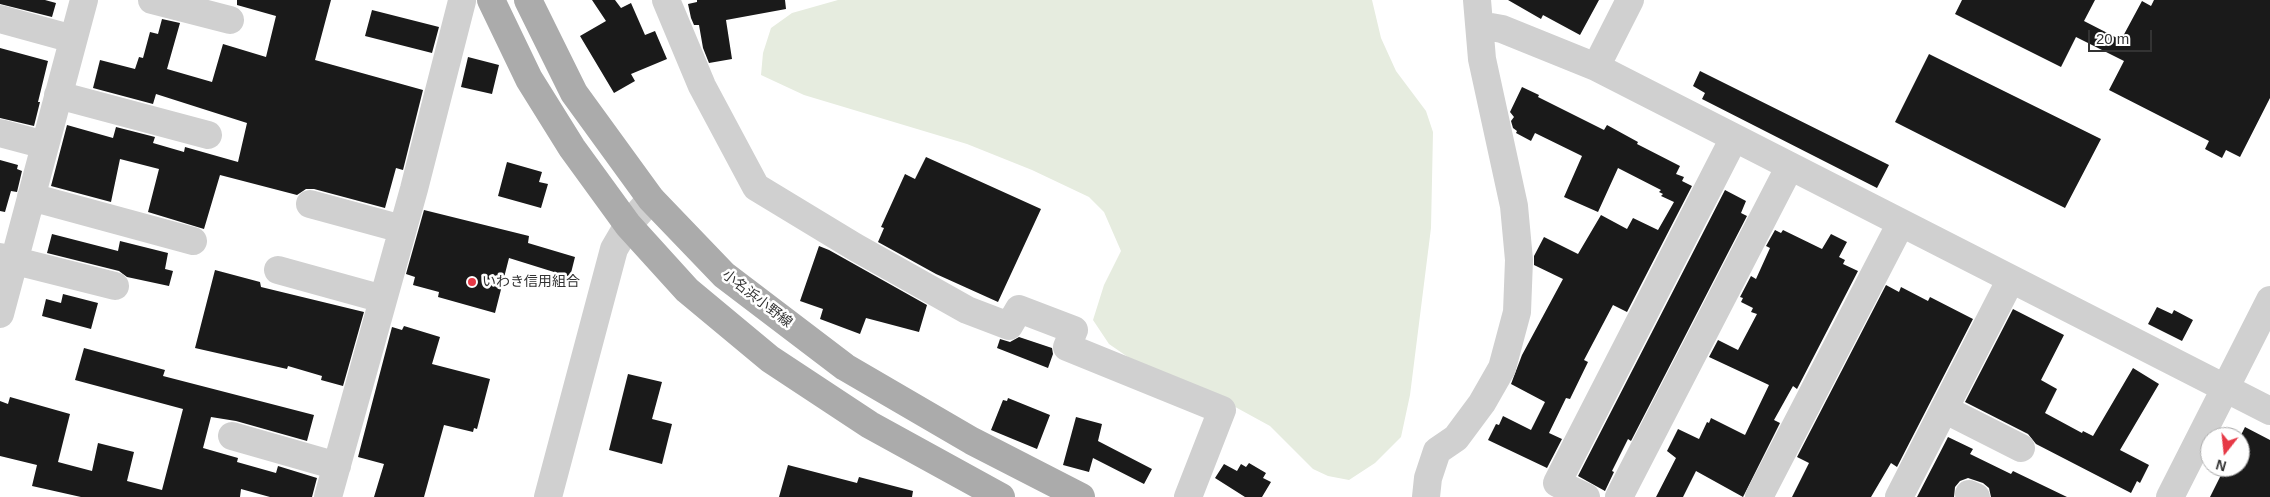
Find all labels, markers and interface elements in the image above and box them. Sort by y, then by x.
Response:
scale bar [2090,20,2154,52]
text: 20 m [2096,30,2129,47]
street label: 小名浜小野線 [719,267,795,331]
place label: いわき信用組合 [482,274,580,290]
marker: いわき信用組合 [466,276,478,288]
north arrow [2200,427,2250,477]
text: N [2214,456,2228,475]

